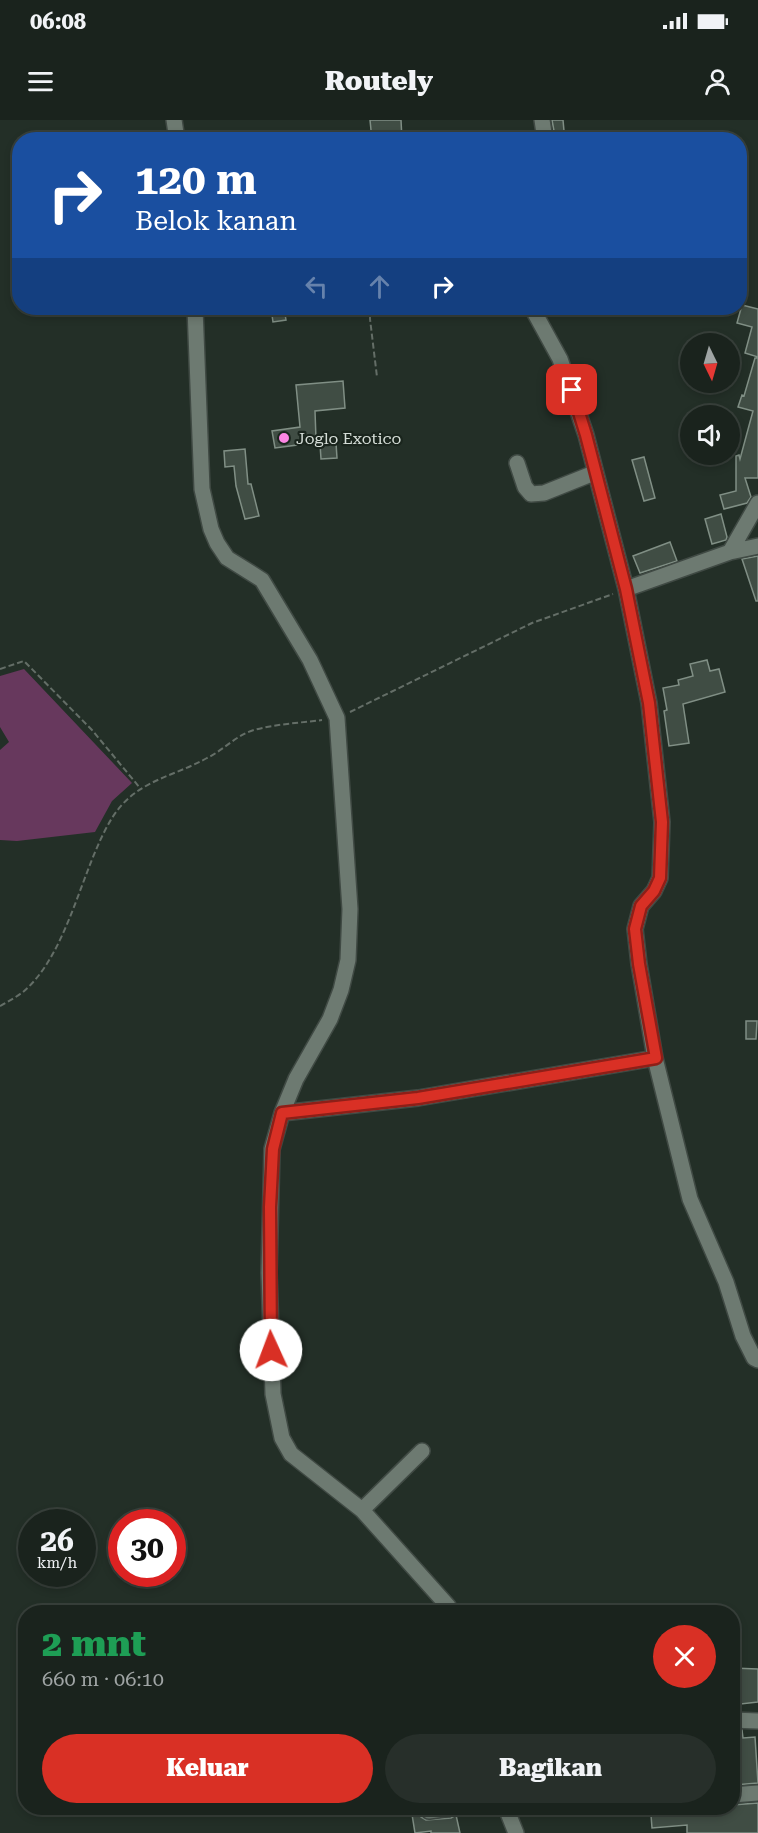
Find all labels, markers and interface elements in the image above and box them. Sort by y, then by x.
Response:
text: 06:08 [30,9,86,34]
icon: menu [24,65,57,98]
text: Routely [325,65,433,97]
icon: person [701,65,734,98]
text: 120 m [135,155,257,204]
icon: right [36,156,114,234]
text: Belok kanan [135,205,297,237]
icon: left [300,270,333,303]
icon: ahead [363,270,396,303]
icon: right [426,270,459,303]
north arrow [680,333,740,393]
map controls [680,333,740,465]
pin [546,364,597,415]
icon: arrive [555,373,588,406]
button: sound [680,405,740,465]
place label: Joglo Exotico [296,429,402,448]
marker: Joglo Exotico [277,431,291,445]
position arrow [239,1318,303,1382]
speed limit sign: 30 [108,1509,186,1587]
text: 26 [40,1523,74,1558]
text: km/h [37,1554,77,1572]
text: 2 mnt [42,1623,146,1665]
button: close [653,1625,716,1688]
text: 660 m · 06:10 [42,1667,164,1691]
button: Keluar [42,1734,373,1803]
button: Bagikan [385,1734,716,1803]

